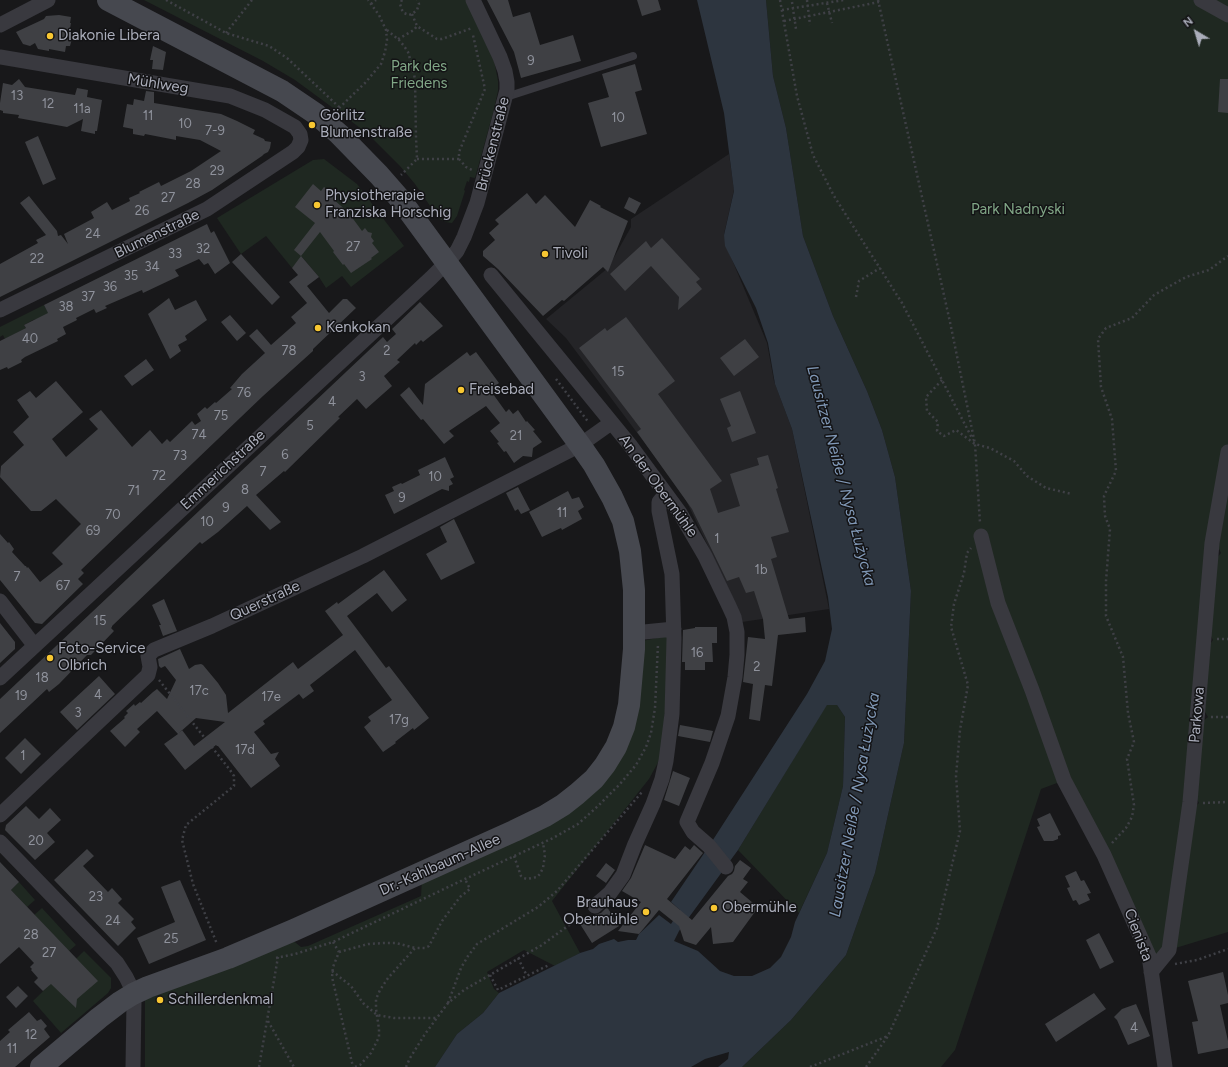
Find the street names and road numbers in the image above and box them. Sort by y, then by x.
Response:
street label: Mühlweg [126,70,190,98]
street label: Brückenstraße [473,95,513,193]
street label: Blumenstraße [112,206,202,262]
street label: Emmerichstraße [177,426,269,514]
street label: An der Obermühle [615,431,701,541]
street label: Querstraße [227,577,303,625]
street label: Parkowa [1186,686,1208,744]
street label: Dr.-Kahlbaum-Allee [377,830,503,900]
street label: Cienista [1120,906,1156,964]

